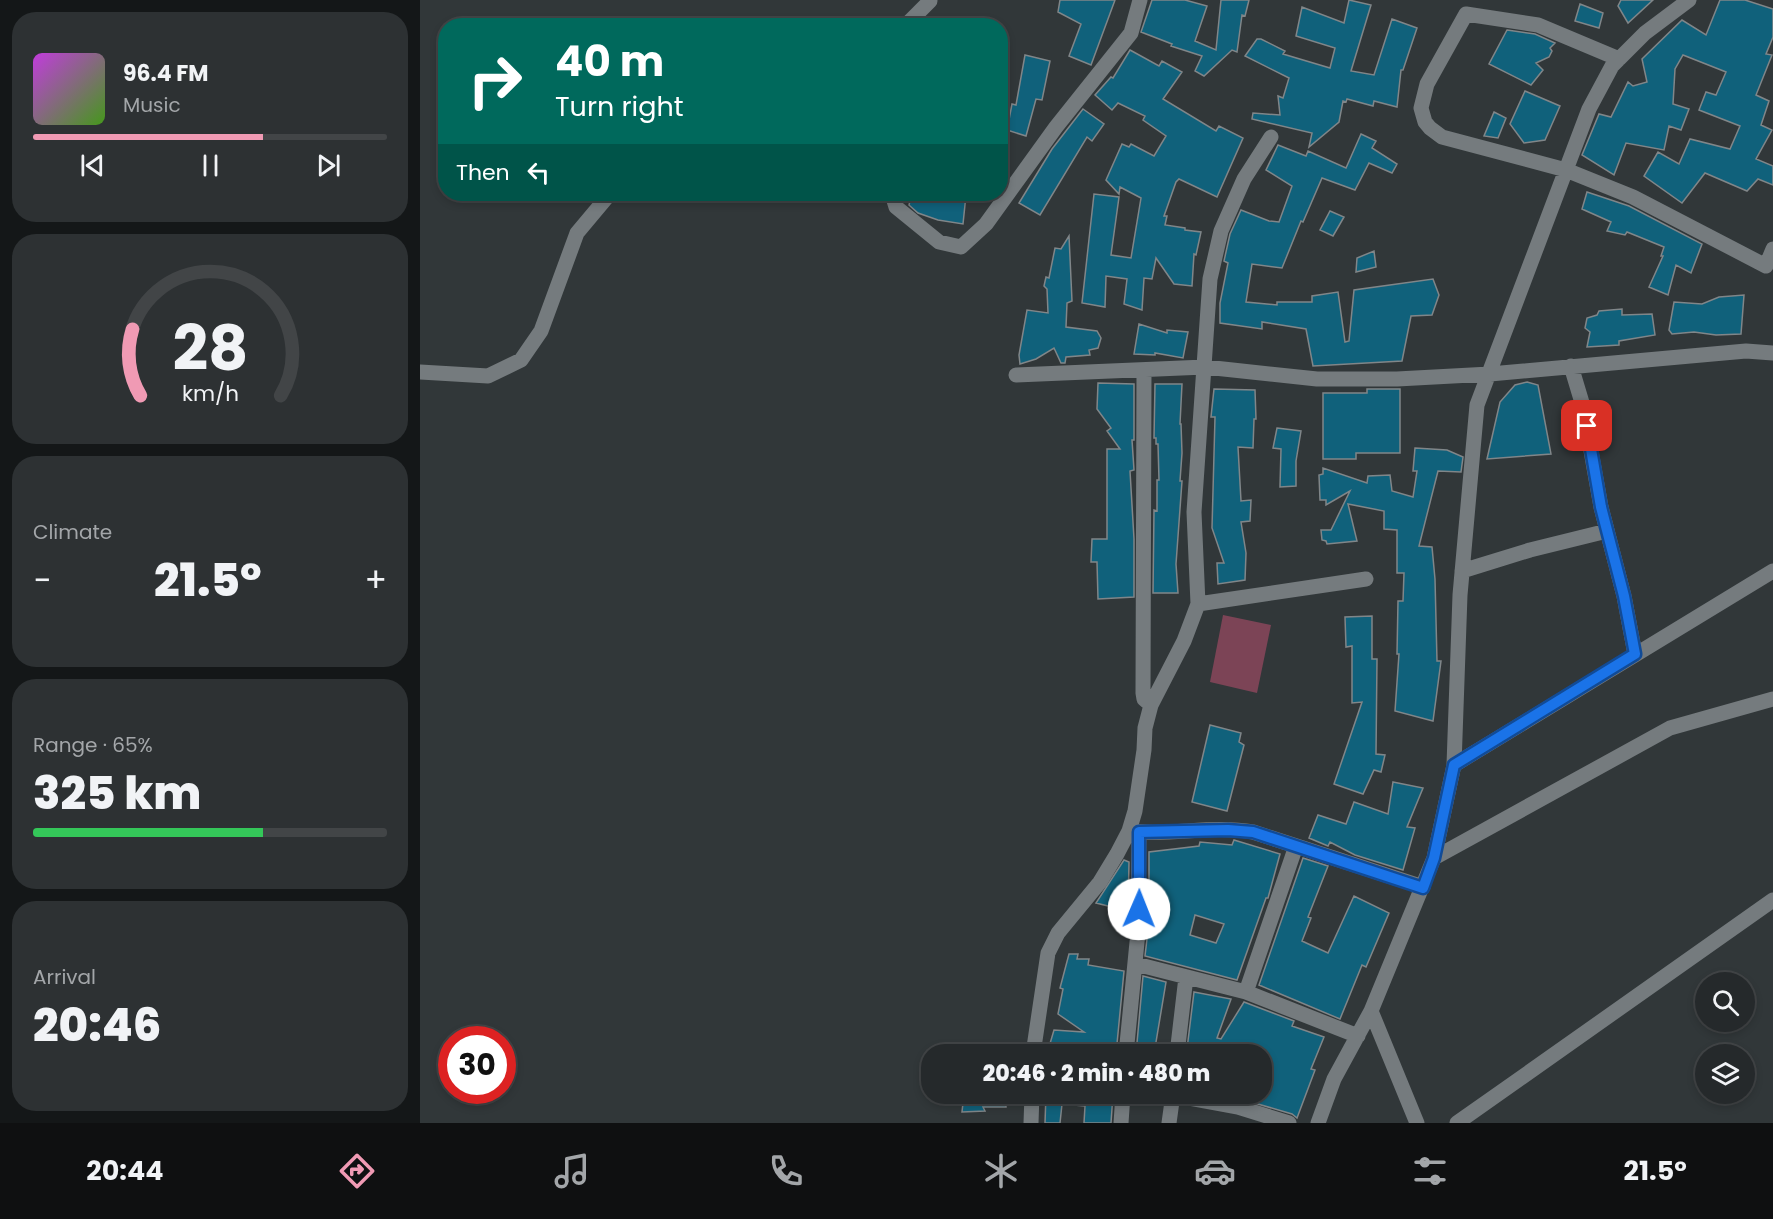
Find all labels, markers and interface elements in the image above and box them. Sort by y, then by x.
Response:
text: 40 m [555,32,664,91]
icon: right [456,42,534,120]
text: 96.4 FM [123,58,209,89]
text: Turn right [555,88,684,125]
text: Music [123,91,181,119]
icon: previous [76,149,109,182]
icon: pause [194,149,227,182]
icon: next [312,149,345,182]
icon: left [522,156,555,189]
text: Then [456,157,510,188]
text: 28 [172,304,248,392]
text: km/h [181,379,239,410]
pin [1561,400,1612,451]
icon: arrive [1570,409,1603,442]
text: Climate [33,518,112,546]
text: 21.5° [154,549,262,612]
text: − [33,557,51,604]
text: + [364,557,387,604]
text: Range · 65% [33,731,153,759]
text: 325 km [33,762,201,825]
position arrow [1107,877,1171,941]
text: Arrival [33,963,96,991]
map controls [1695,972,1755,1104]
button: search [1695,972,1755,1032]
text: 20:46 [33,994,161,1057]
speed limit sign: 30 [438,1026,516,1104]
button: layers [1695,1044,1755,1104]
text: 20:46 · 2 min · 480 m [983,1058,1210,1089]
icon: directions [336,1150,378,1192]
icon: music [551,1150,593,1192]
icon: phone [765,1150,807,1192]
icon: climate [980,1150,1022,1192]
icon: car [1194,1150,1236,1192]
icon: filters [1409,1150,1451,1192]
text: 20:44 [86,1152,164,1189]
text: 21.5° [1623,1152,1687,1189]

